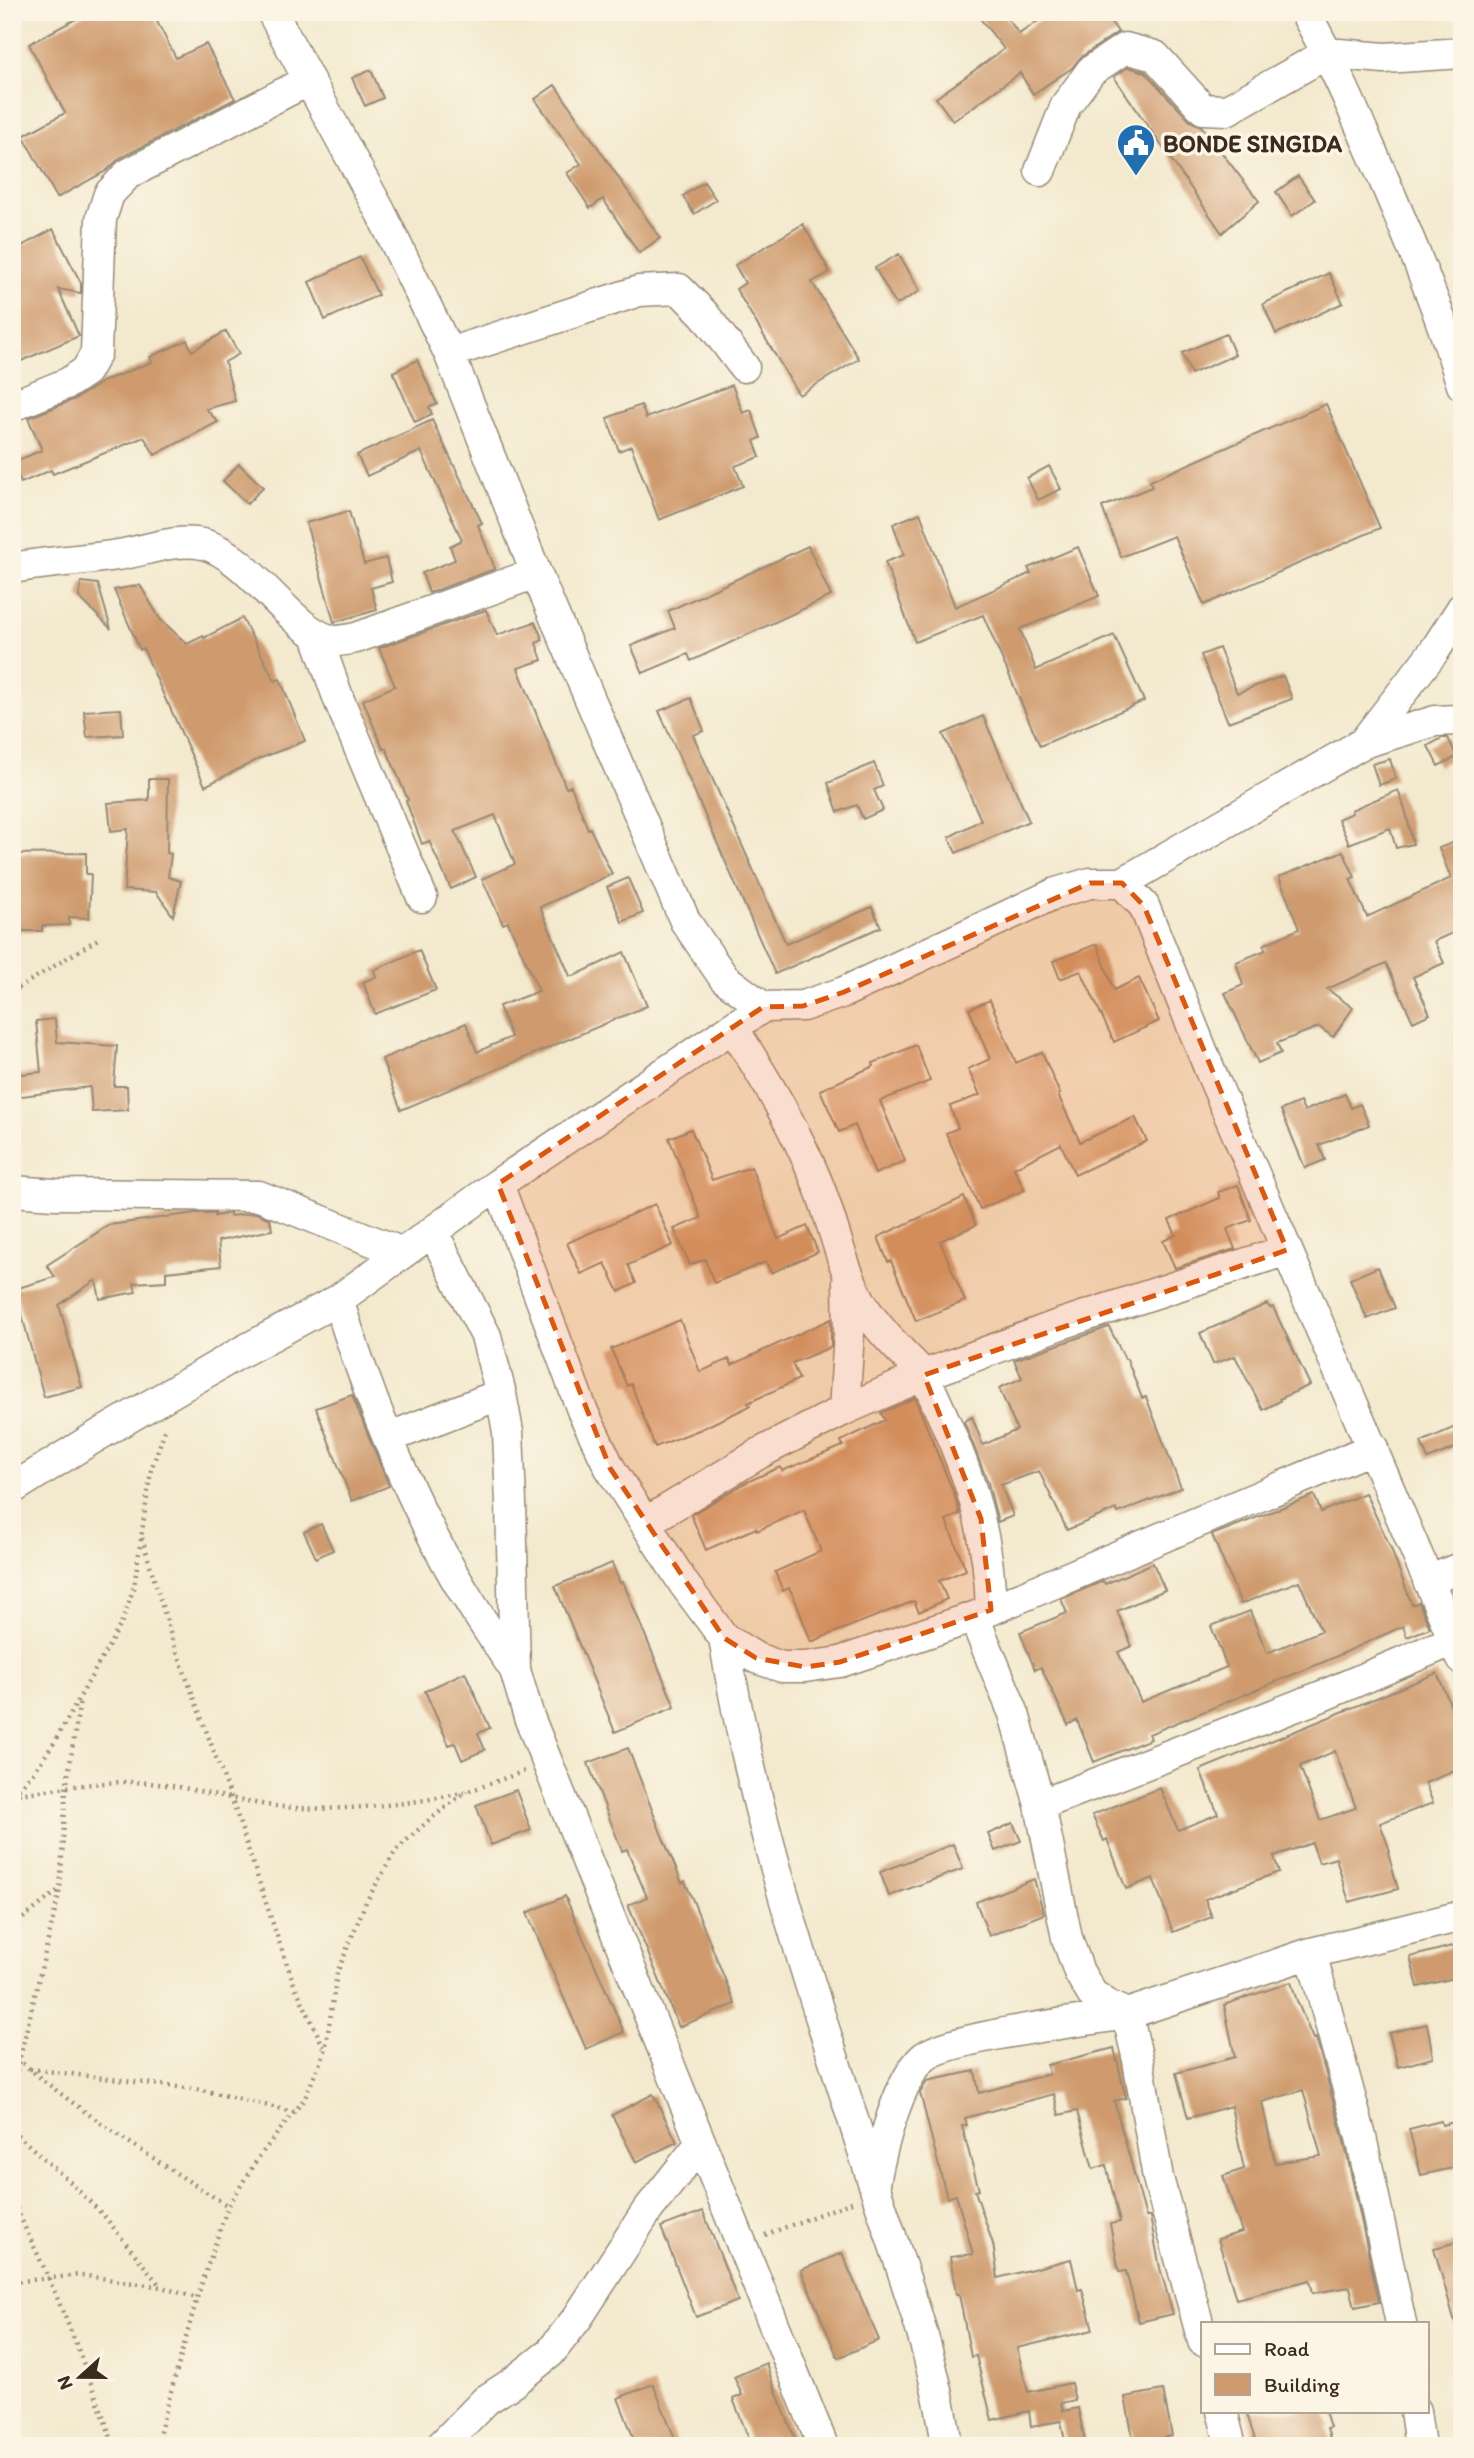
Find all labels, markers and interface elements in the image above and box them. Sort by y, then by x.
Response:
public building icon: BONDE SINGIDA [1115,122,1157,177]
place label: BONDE SINGIDA [1163,129,1343,158]
legend [1201,2322,1428,2412]
text: Road [1264,2336,1310,2361]
north arrow [46,2342,116,2412]
text: Building [1264,2372,1340,2397]
text: N [52,2373,78,2393]

